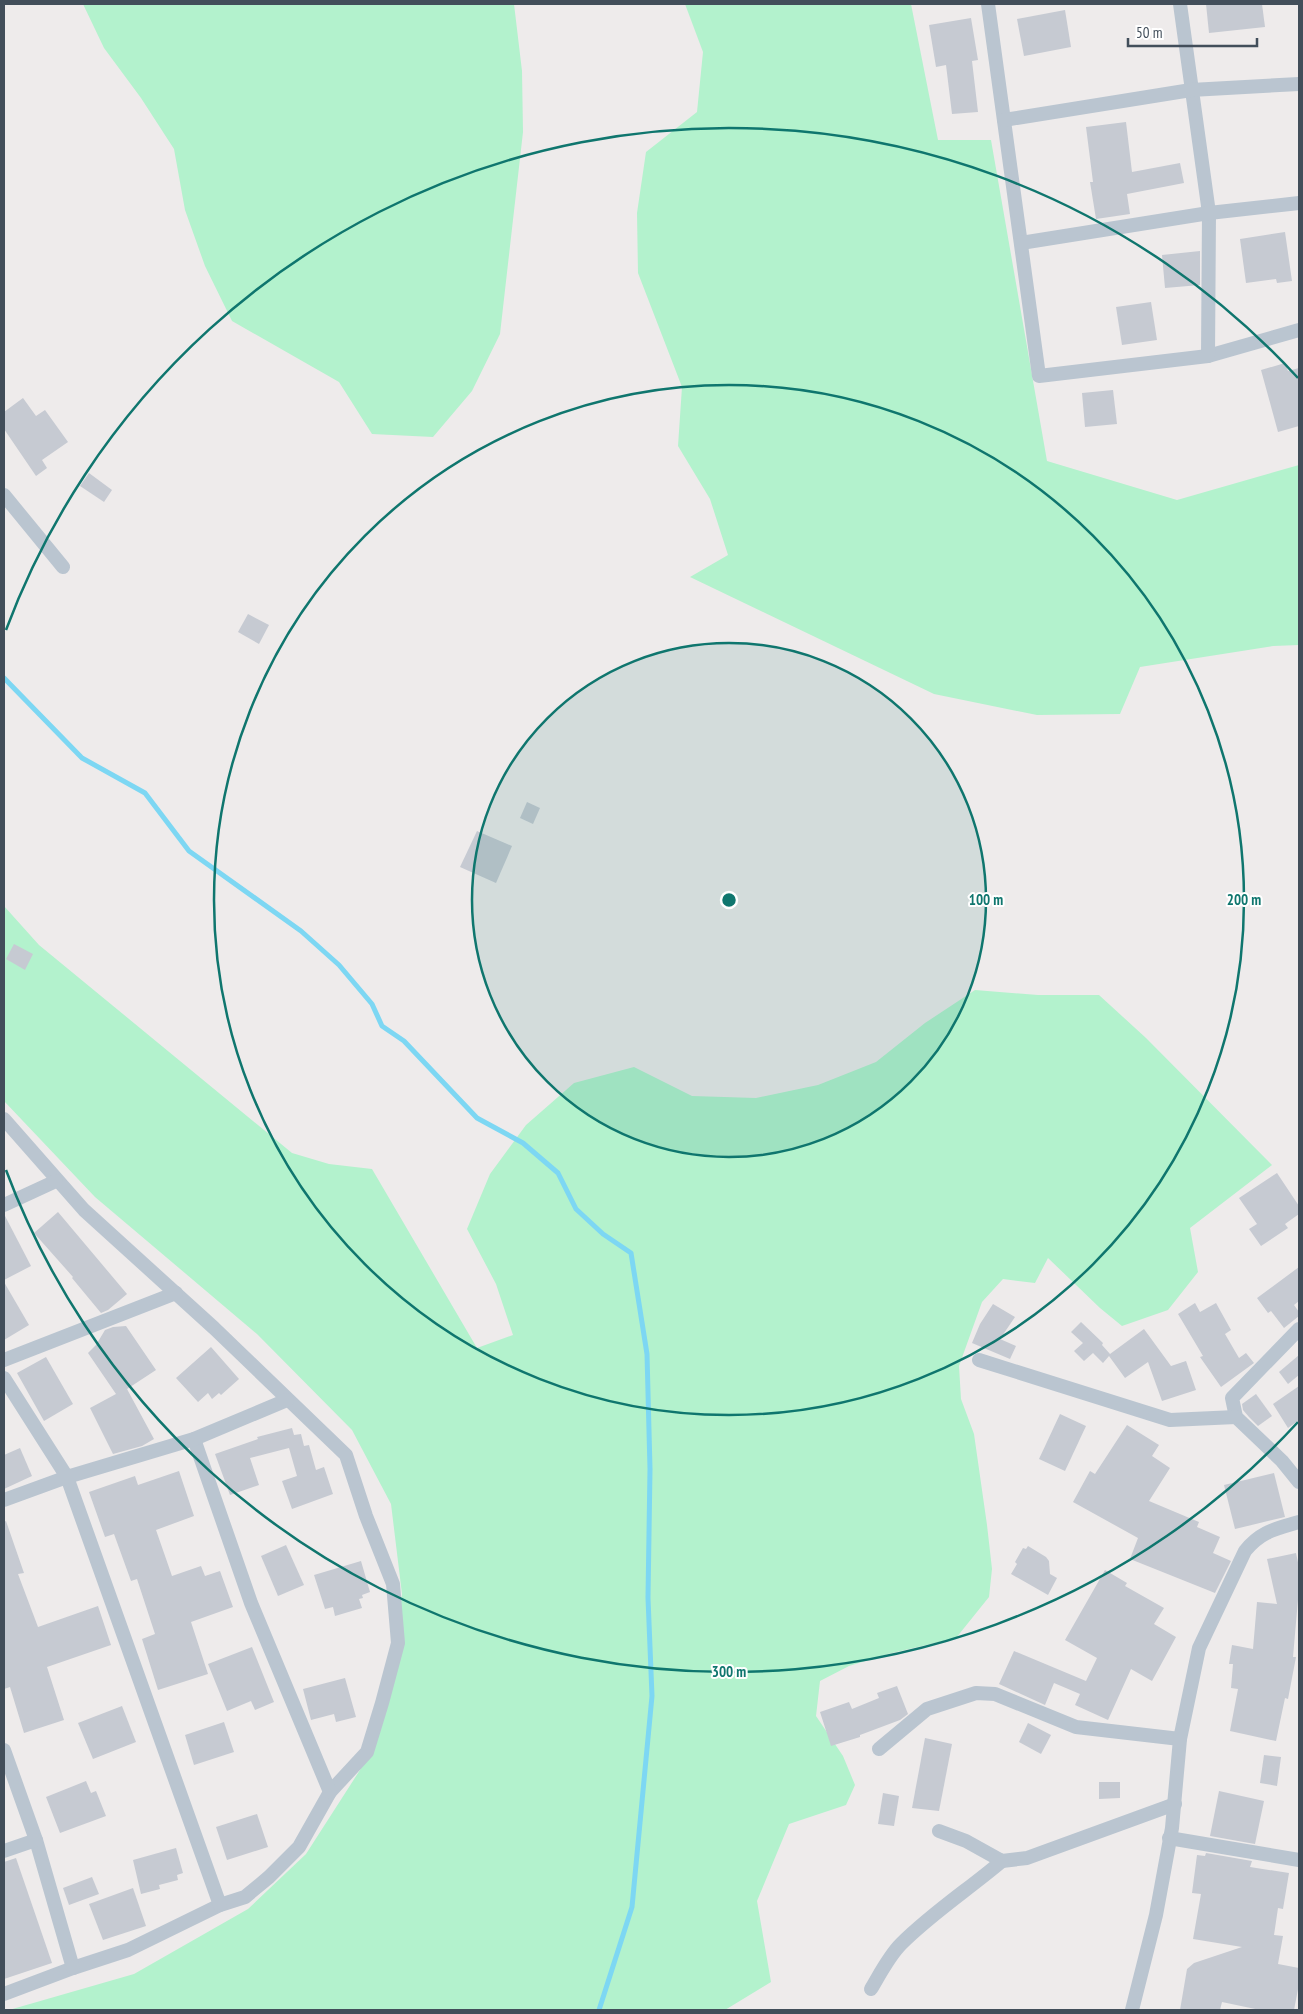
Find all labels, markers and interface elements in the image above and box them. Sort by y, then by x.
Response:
scale bar [1128,15,1257,47]
text: 50 m [1136,23,1162,42]
text: 100 m [969,890,1003,909]
text: 200 m [1227,890,1261,909]
centre of rings [720,891,738,909]
text: 300 m [712,1662,746,1681]

